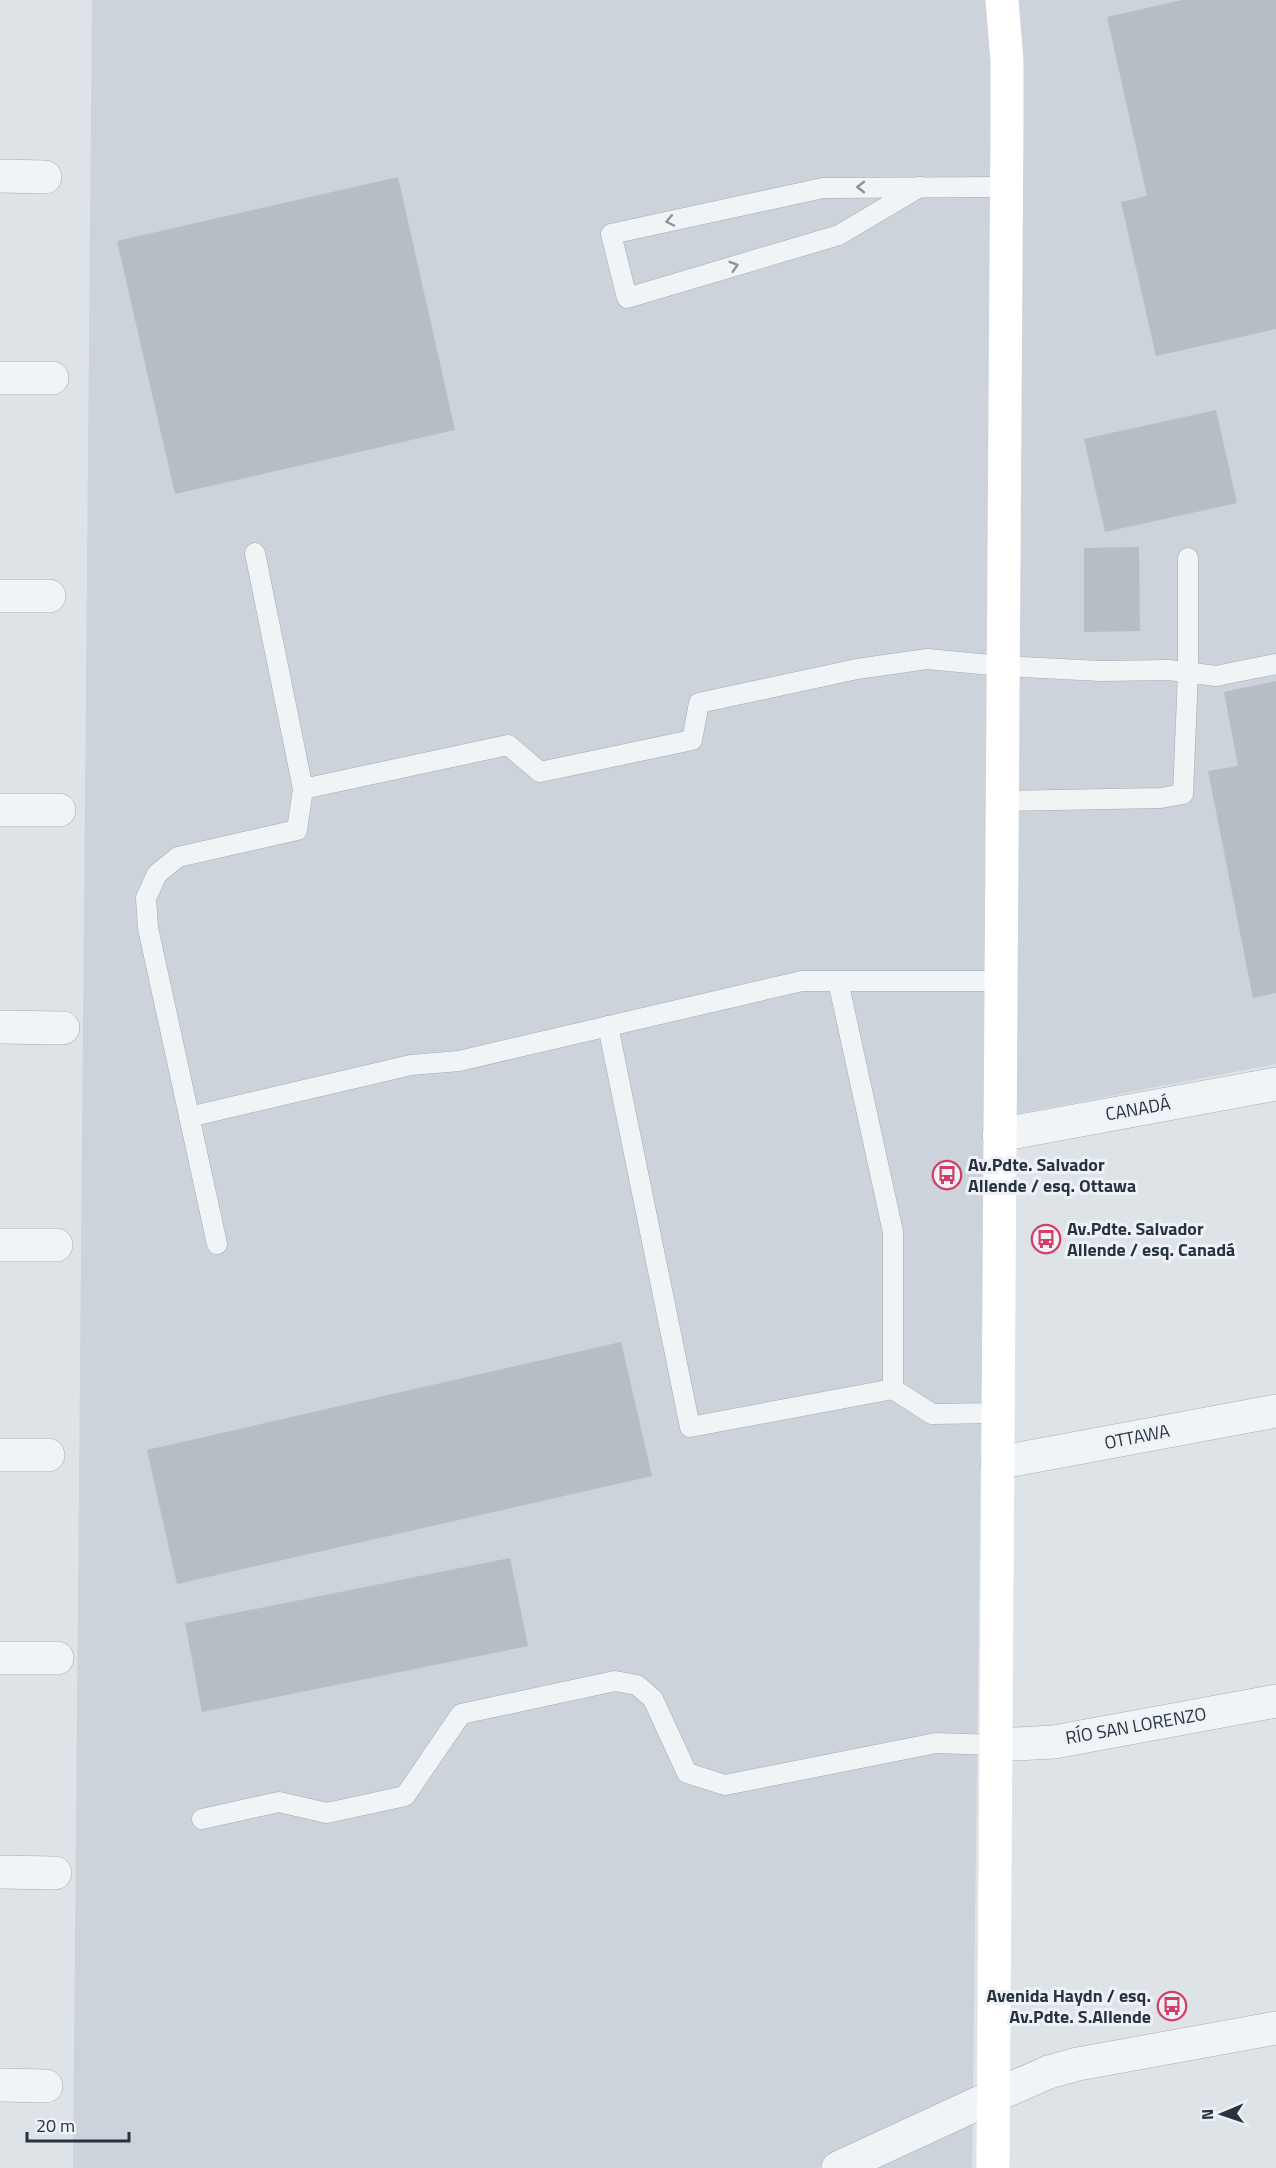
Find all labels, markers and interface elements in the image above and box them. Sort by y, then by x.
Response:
one-way arrow [857,181,866,193]
one-way arrow [665,214,675,227]
one-way arrow [728,261,739,273]
street label: CANADÁ [1103,1089,1173,1127]
place label: Av.Pdte. Salvador Allende / esq. Ottawa [968,1151,1136,1199]
bus stop icon: Av.Pdte. Salvador Allende / esq. Ottawa [931,1159,963,1191]
place label: Av.Pdte. Salvador Allende / esq. Canadá [1067,1215,1235,1263]
bus stop icon: Av.Pdte. Salvador Allende / esq. Canadá [1030,1223,1062,1255]
street label: OTTAWA [1102,1417,1172,1456]
street label: RÍO SAN LORENZO [1063,1700,1208,1751]
place label: Avenida Haydn / esq. Av.Pdte. S.Allende [986,1982,1151,2030]
bus stop icon: Avenida Haydn / esq. Av.Pdte. S.Allende [1156,1990,1188,2022]
north arrow [1192,2084,1252,2144]
scale bar [27,2105,129,2143]
text: N [1195,2109,1219,2120]
text: 20 m [36,2112,75,2139]

